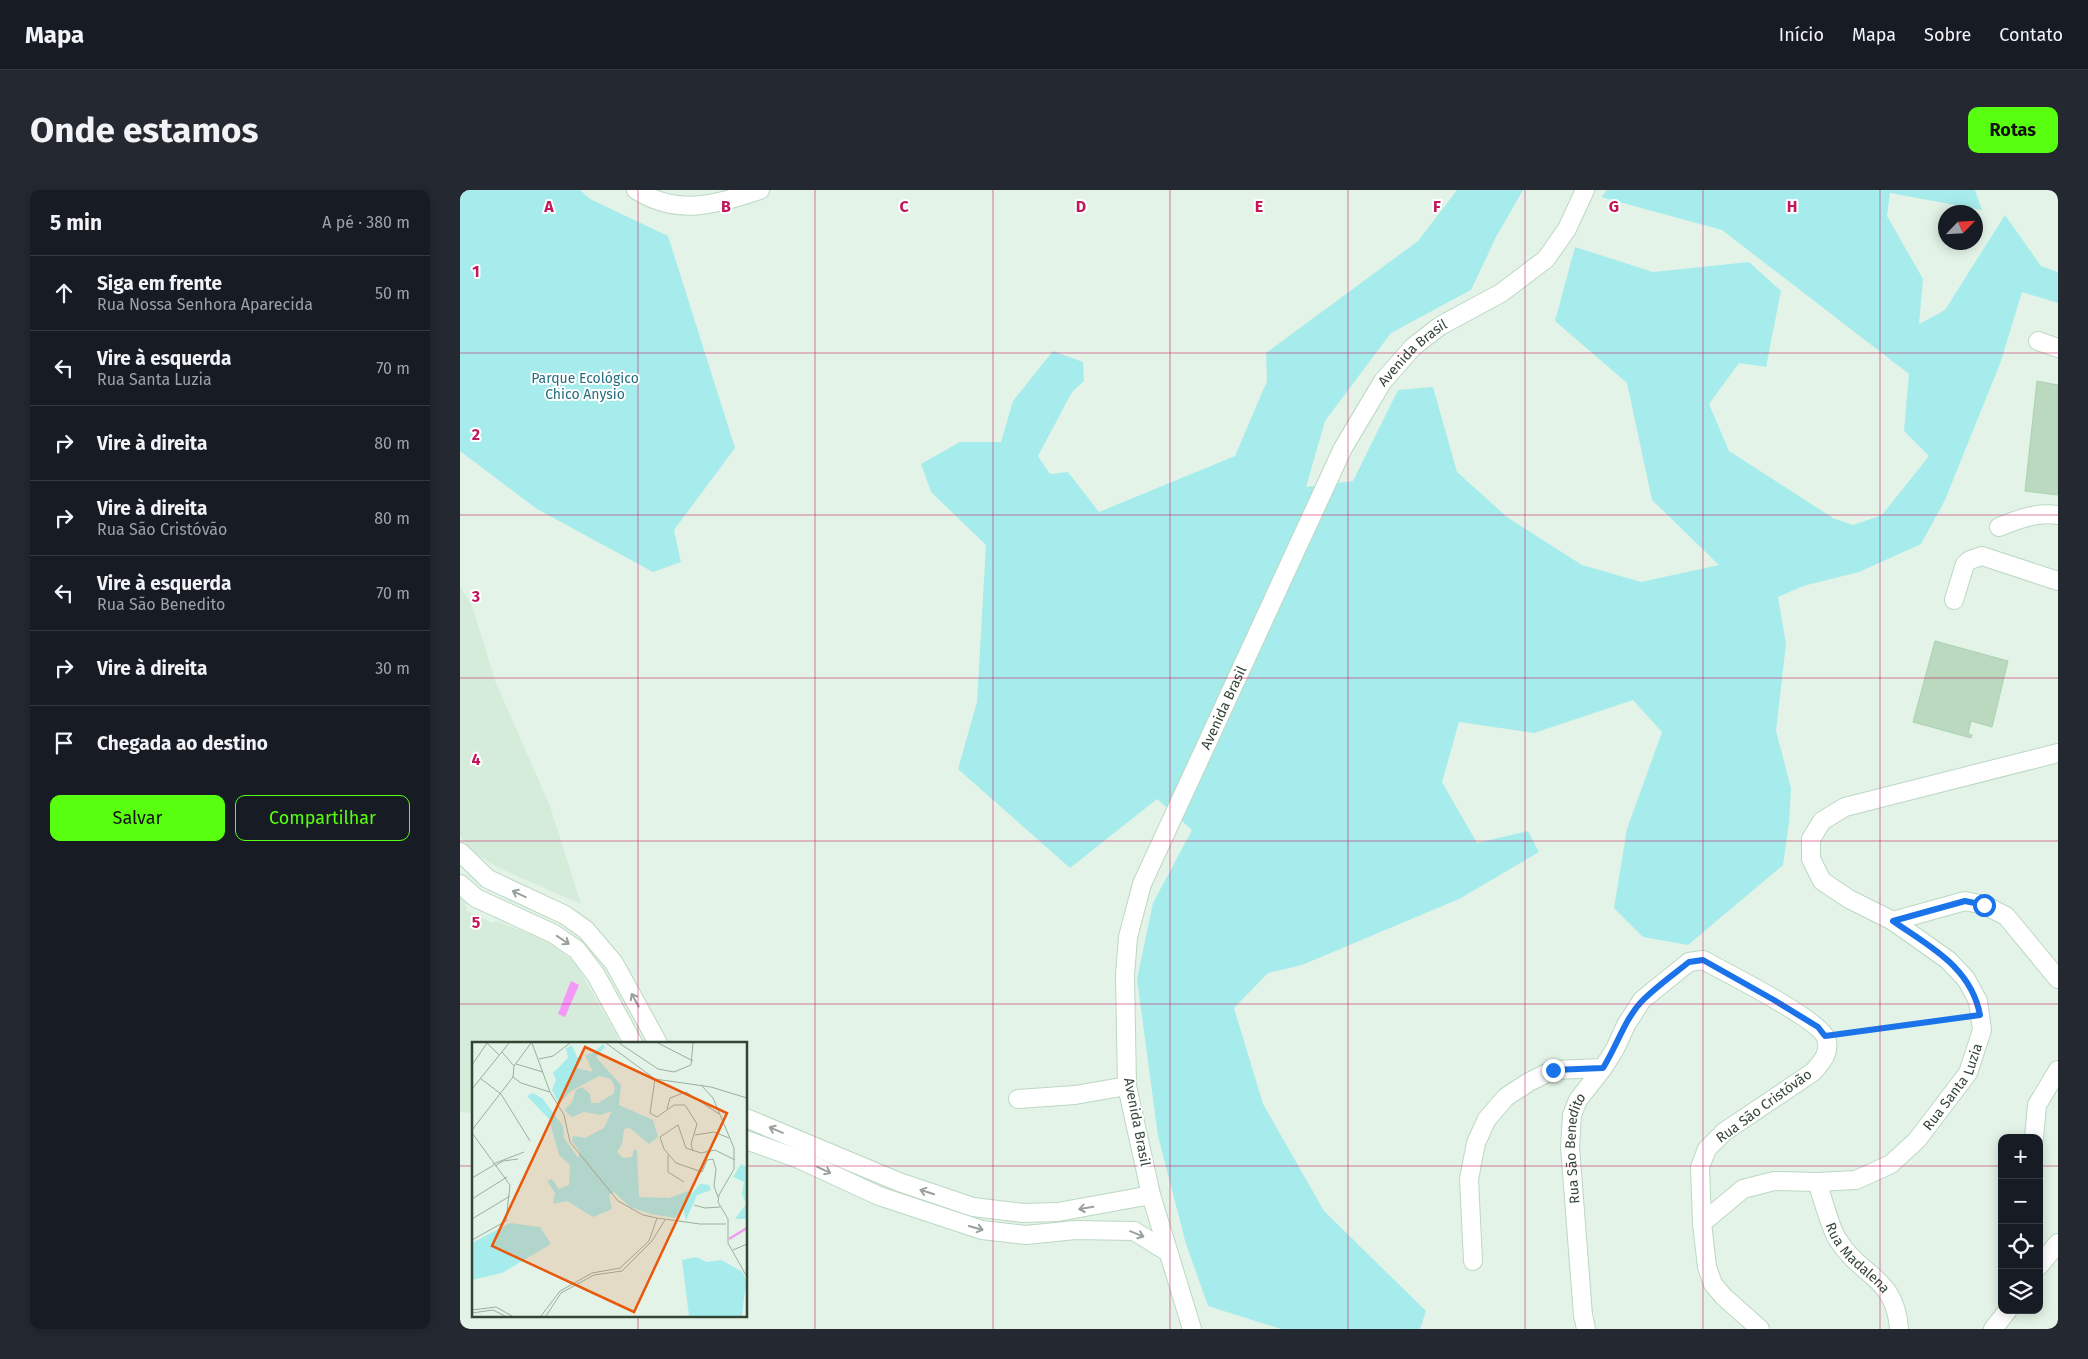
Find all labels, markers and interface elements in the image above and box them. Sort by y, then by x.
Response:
text: Mapa [25,21,84,49]
text: Início [1779,24,1824,46]
text: Mapa [1852,24,1896,46]
text: Sobre [1924,24,1971,46]
text: Contato [1999,24,2063,46]
button: Rotas [1968,107,2058,153]
text: Onde estamos [30,109,258,151]
text: A [543,197,554,216]
text: B [721,197,731,216]
text: C [899,197,909,216]
text: D [1076,197,1086,216]
text: E [1255,197,1263,216]
text: F [1433,197,1441,216]
text: G [1609,197,1619,216]
text: H [1787,197,1797,216]
north arrow [1938,205,1983,250]
text: 5 min [50,210,102,236]
text: A pé · 380 m [322,213,410,232]
text: 1 [472,262,480,281]
text: Siga em frente [97,272,222,295]
icon: ahead [50,279,78,307]
text: 50 m [375,284,410,303]
text: Rua Nossa Senhora Aparecida [97,295,313,314]
street label: Avenida Brasil [1374,315,1450,389]
text: Vire à esquerda [97,347,231,370]
icon: left [50,354,78,382]
text: 70 m [376,359,410,378]
text: Rua Santa Luzia [97,370,212,389]
park label: Parque Ecológico Chico Anysio [531,370,639,403]
text: 2 [472,425,480,444]
icon: right [50,429,78,457]
text: Vire à direita [97,432,207,455]
text: 80 m [374,434,410,453]
text: Vire à direita [97,497,207,520]
icon: right [50,504,78,532]
text: 80 m [374,509,410,528]
text: Rua São Cristóvão [97,520,227,539]
text: Vire à esquerda [97,572,231,595]
icon: left [50,579,78,607]
text: 70 m [376,584,410,603]
text: 3 [471,587,480,606]
text: Rua São Benedito [97,595,225,614]
icon: right [50,654,78,682]
text: Vire à direita [97,657,207,680]
text: 30 m [375,659,410,678]
street label: Avenida Brasil [1197,663,1250,752]
icon: arrive [50,729,78,757]
text: Chegada ao destino [97,732,268,755]
text: 4 [471,750,481,769]
button: Salvar [50,795,225,841]
button: Compartilhar [235,795,410,841]
one-way arrow [512,889,527,898]
route start [1973,894,1996,917]
text: 5 [472,913,481,932]
one-way arrow [556,935,570,945]
one-way arrow [629,993,639,1008]
street label: Rua Santa Luzia [1919,1041,1986,1134]
inset map [472,1042,748,1316]
route end [1542,1059,1565,1082]
street label: Rua São Cristóvão [1713,1066,1815,1146]
street label: Avenida Brasil [1120,1076,1154,1168]
street label: Rua São Benedito [1561,1089,1589,1205]
one-way arrow [769,1125,784,1134]
map controls [1998,1134,2043,1314]
button: + [1998,1134,2043,1179]
one-way arrow [816,1166,831,1175]
button: − [1998,1179,2043,1224]
one-way arrow [919,1186,935,1196]
one-way arrow [1078,1203,1094,1213]
street label: Rua Madalena [1822,1220,1894,1296]
one-way arrow [967,1224,983,1233]
button: locate [1998,1224,2043,1269]
one-way arrow [1129,1230,1144,1239]
button: layers [1998,1269,2043,1314]

